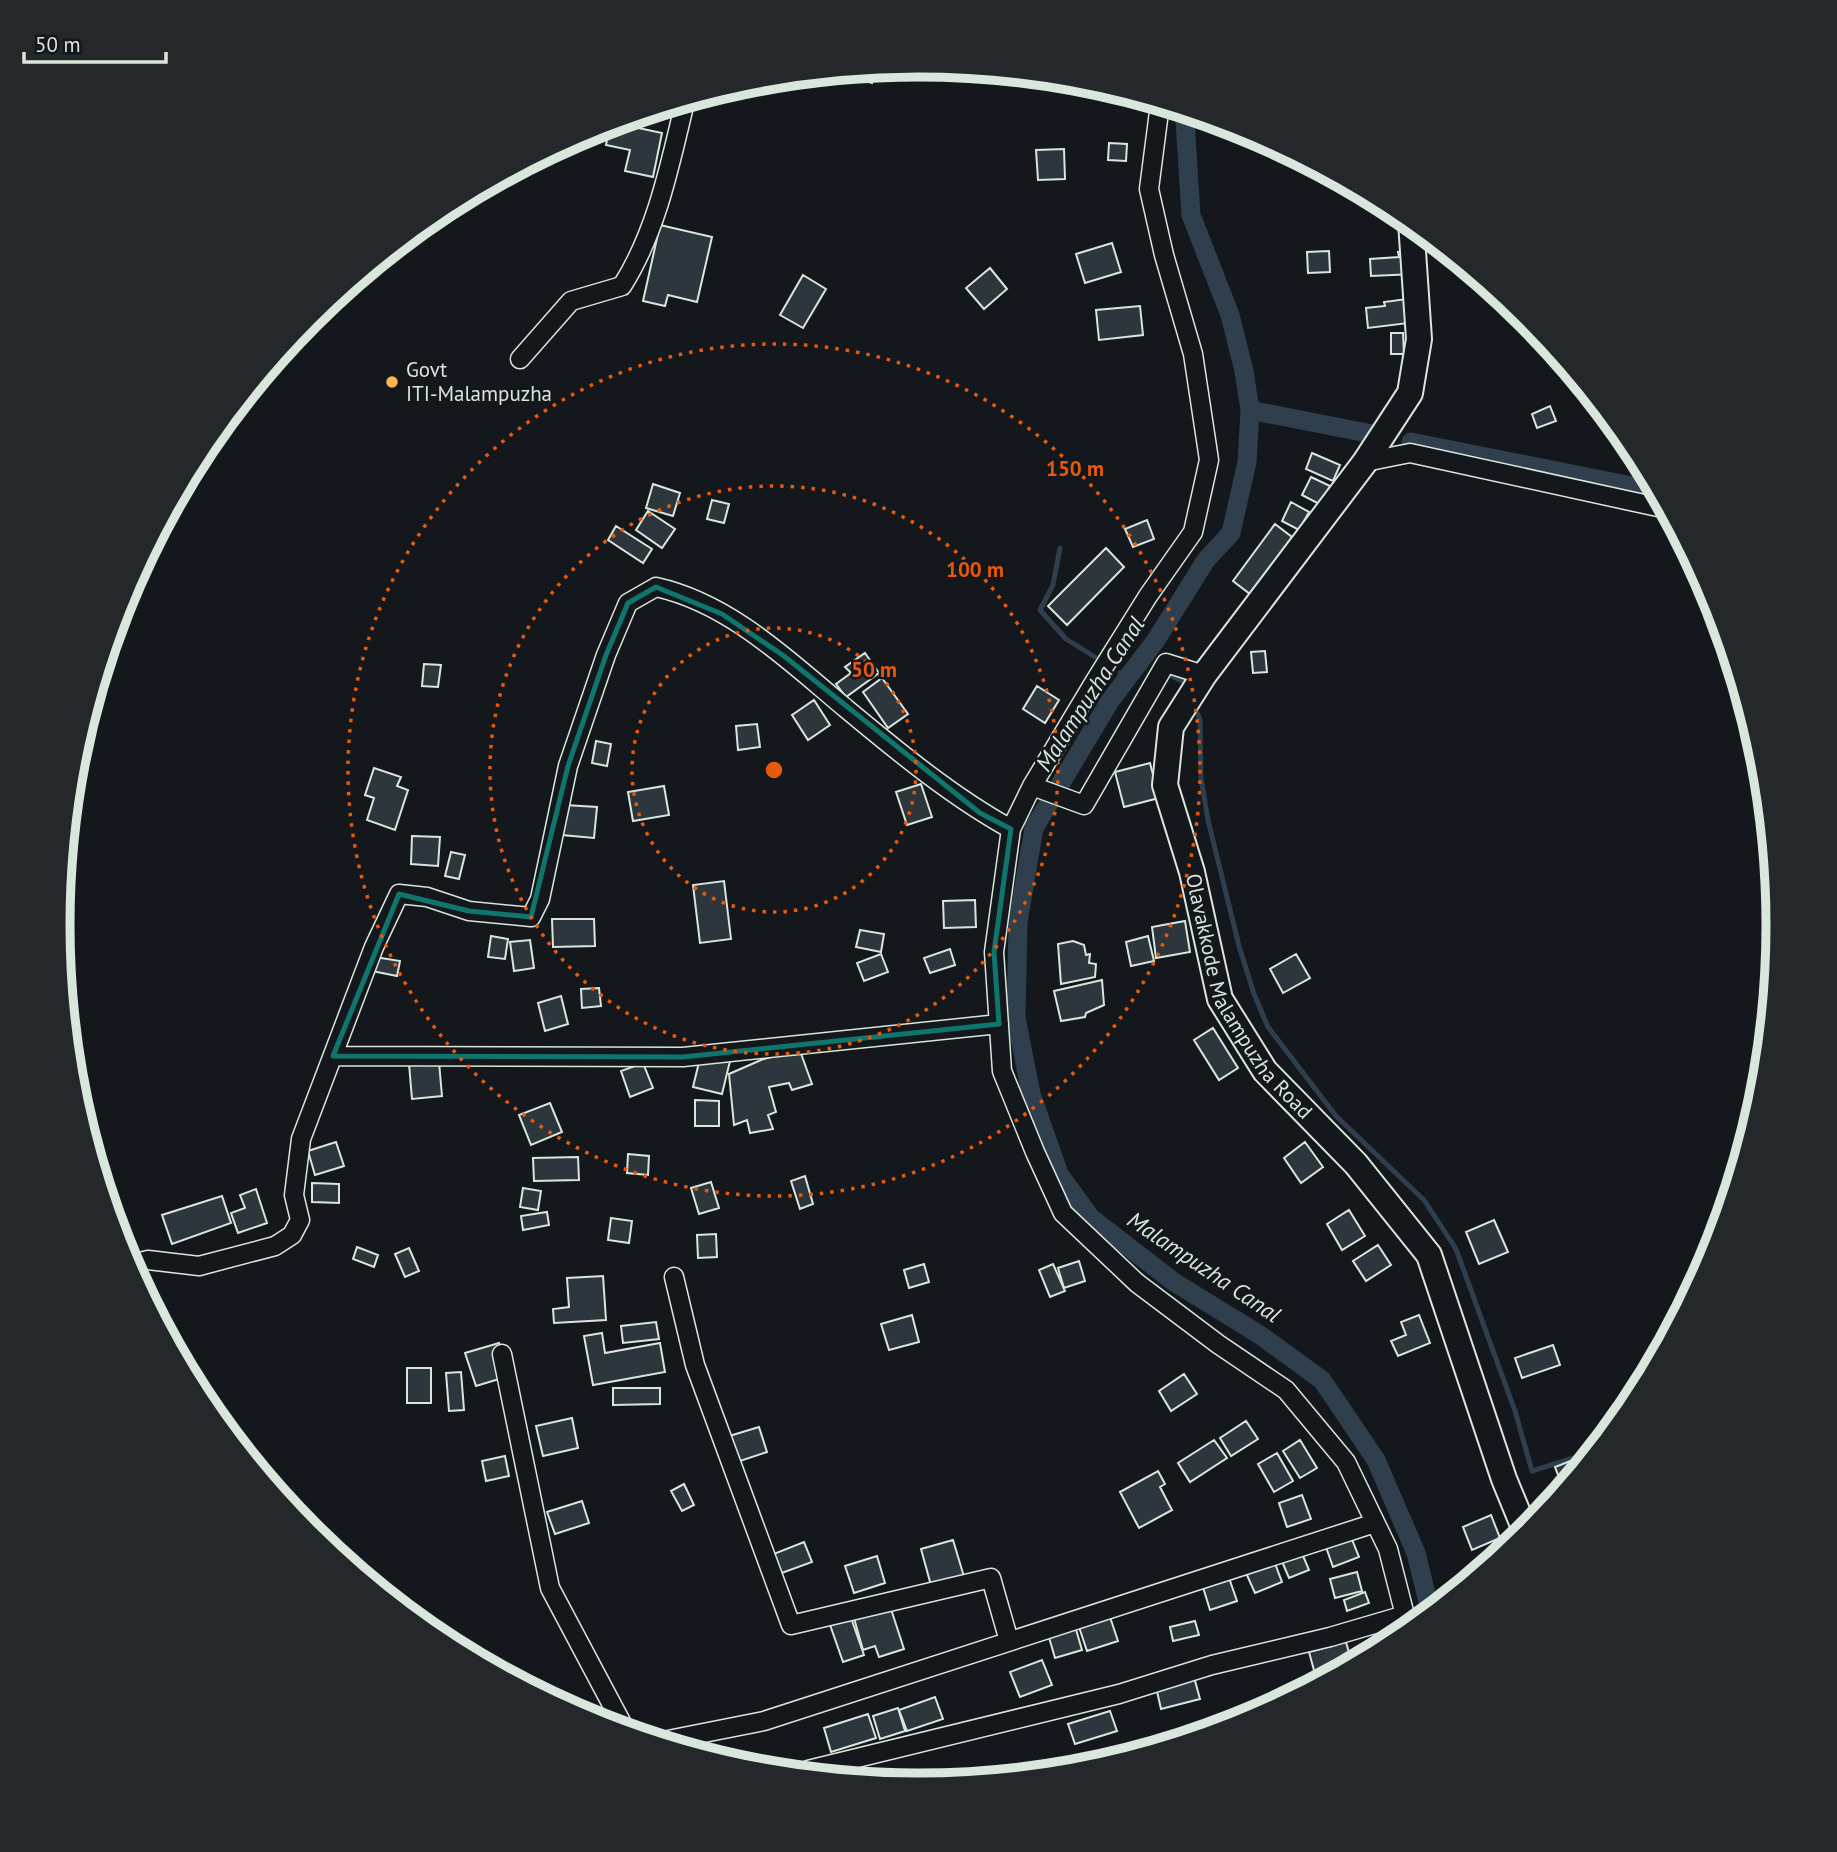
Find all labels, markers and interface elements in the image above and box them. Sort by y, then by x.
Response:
scale bar [24,21,166,65]
text: 50 m [35,31,81,58]
place label: Govt ITI-Malampuzha [406,356,552,407]
marker: Govt ITI-Malampuzha [384,374,400,390]
text: 150 m [1046,455,1104,482]
text: 100 m [946,556,1004,583]
water label: Malampuzha Canal [1029,611,1150,776]
text: 50 m [851,656,897,683]
centre of rings [762,758,786,782]
street label: Olavakkode Malampuzha Road [1180,871,1318,1125]
water label: Malampuzha Canal [1122,1205,1286,1329]

